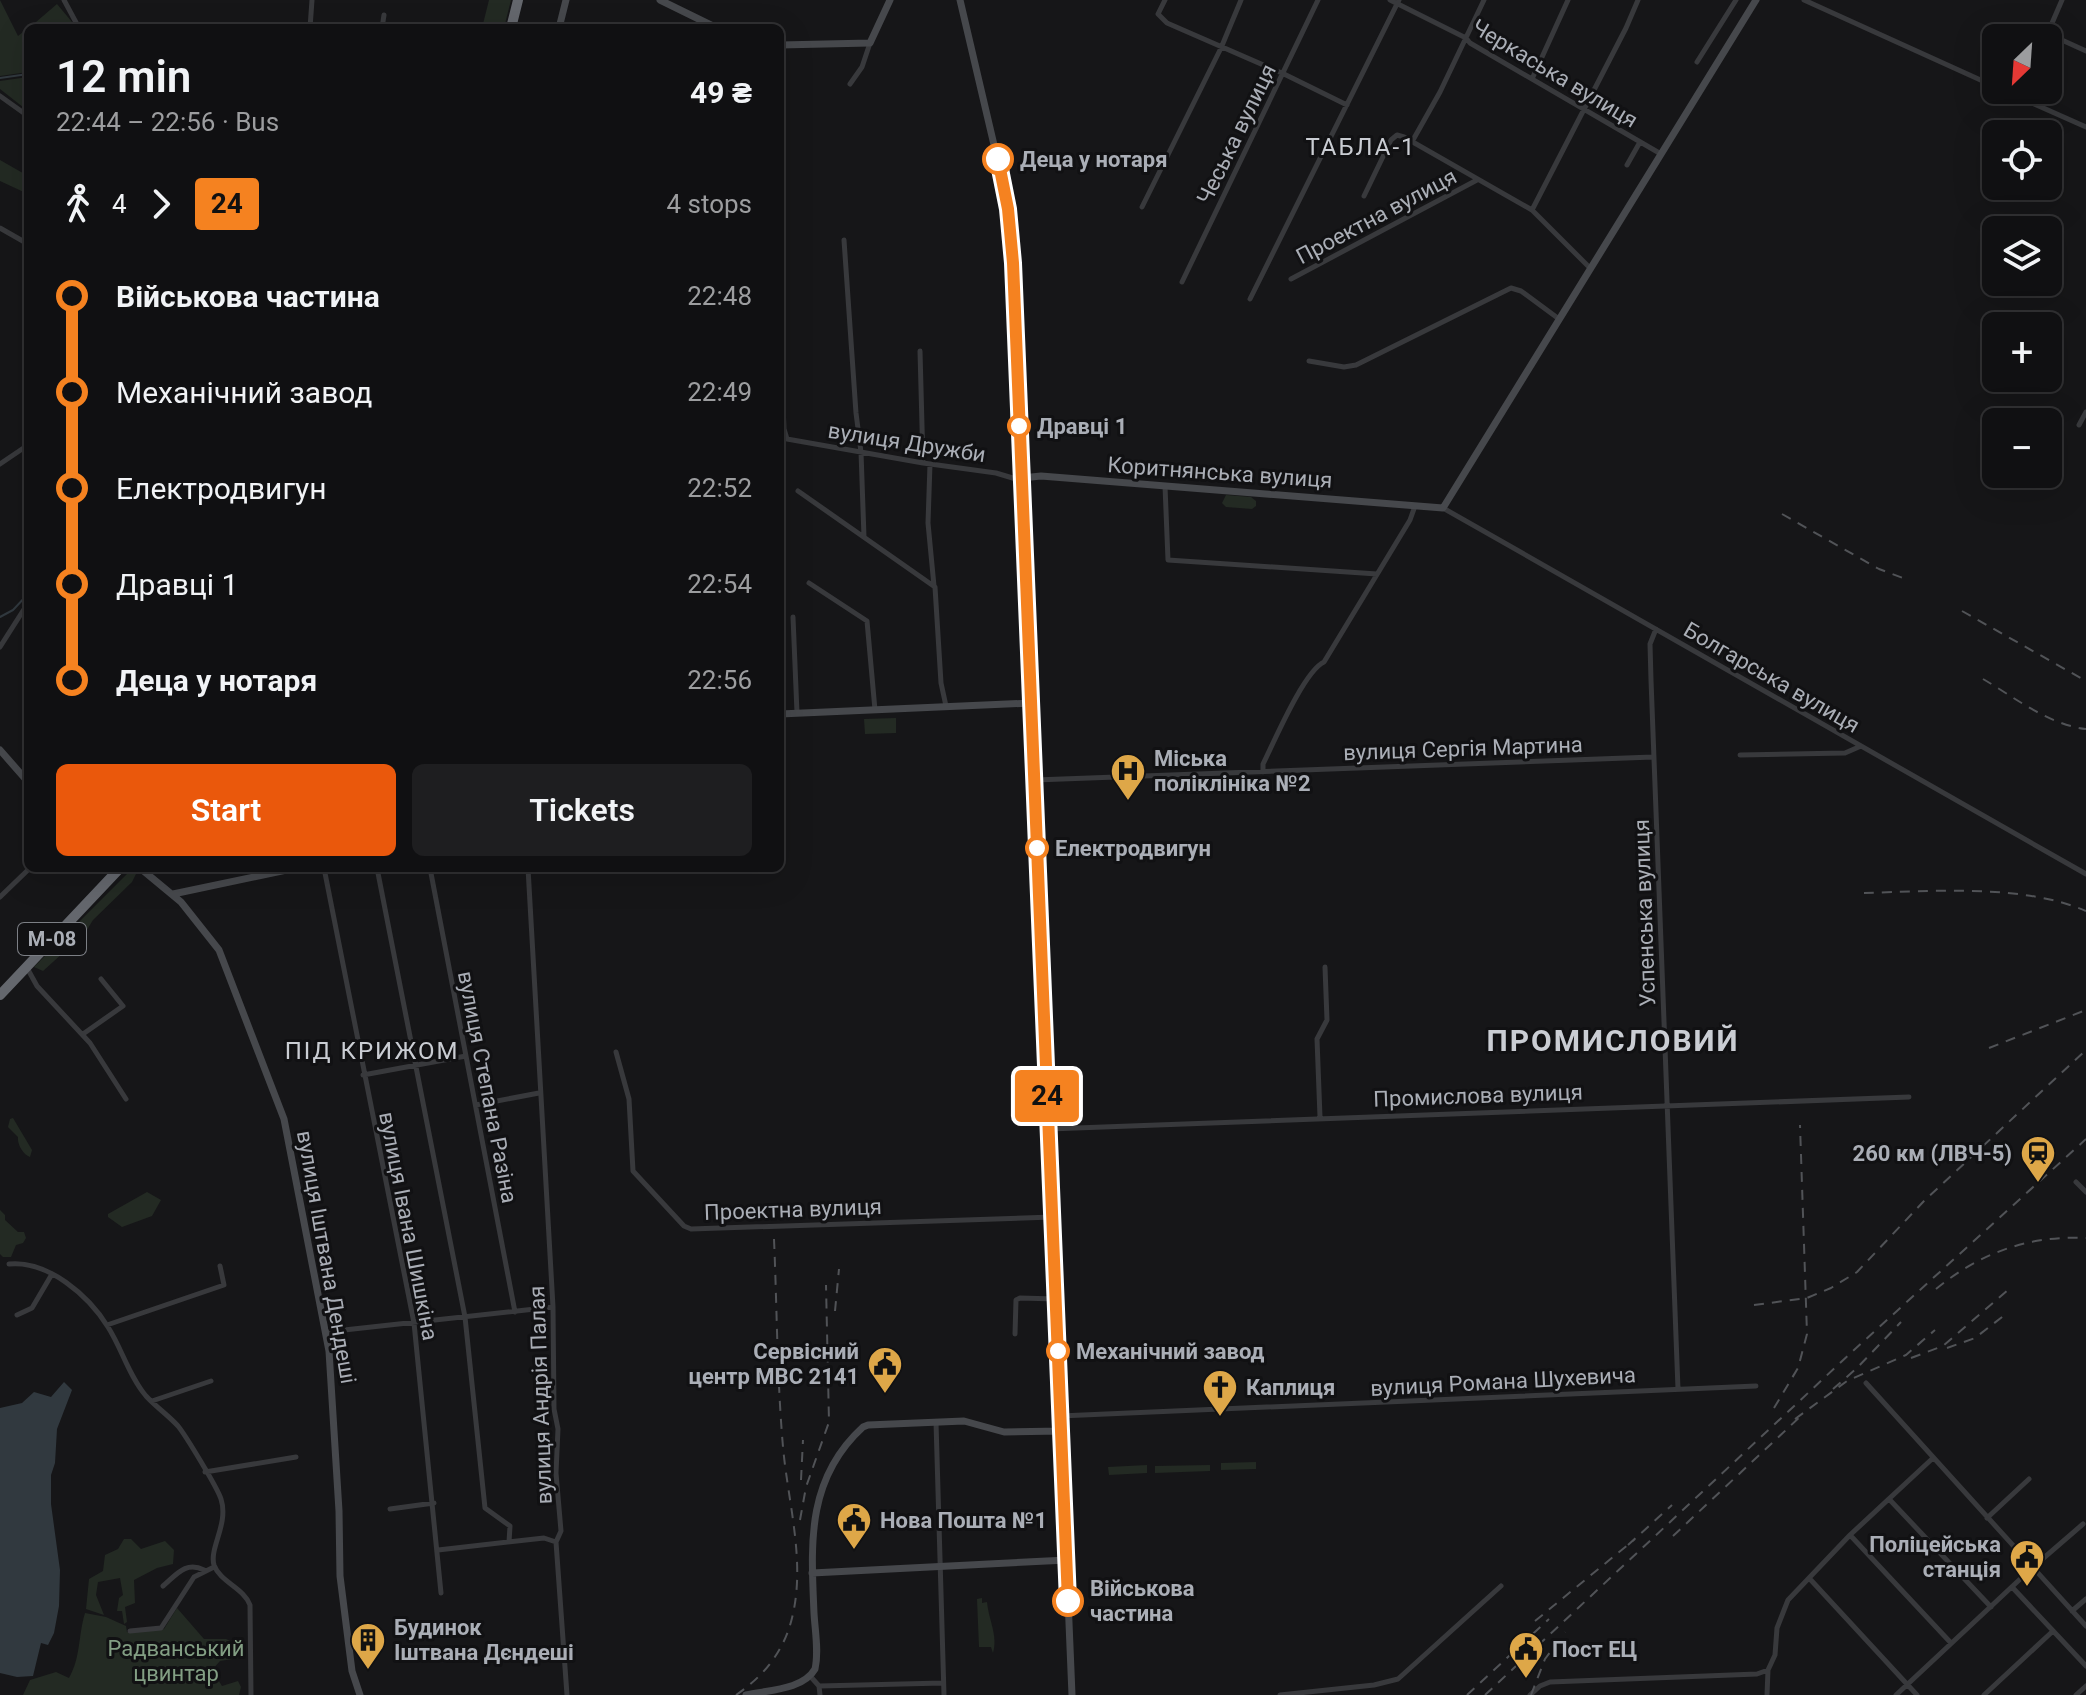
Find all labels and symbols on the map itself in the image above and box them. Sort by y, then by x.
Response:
street label: Черкаська вулиця [1467,14,1642,133]
north arrow [1982,24,2062,104]
street label: Чеська вулиця [1192,60,1281,208]
district label: ТАБЛА-1 [1305,133,1417,161]
marker: Деца у нотаря [983,144,1013,174]
place label: Деца у нотаря [1020,147,1168,172]
street label: Проектна вулиця [1292,164,1461,269]
place label: Дравці 1 [1037,414,1127,439]
marker: Дравці 1 [1008,415,1030,437]
street label: вулиця Дружби [826,418,988,467]
street label: Коритнянська вулиця [1107,452,1333,493]
street label: Болгарська вулиця [1680,617,1864,738]
street label: вулиця Сергія Мартина [1343,732,1583,765]
place label: Міська поліклініка №2 [1154,746,1311,796]
hospital icon: Міська поліклініка №2 [1109,752,1147,802]
street label: Успенська вулиця [1629,819,1660,1007]
place label: Електродвигун [1055,836,1211,861]
marker: Електродвигун [1026,837,1048,859]
road number: М-08 [18,923,86,955]
street label: вулиця Степана Разіна [453,969,522,1205]
district label: ПРОМИСЛОВИЙ [1486,1023,1740,1058]
district label: ПІД КРИЖОМ [285,1037,459,1065]
line badge: 24 [1011,1070,1083,1122]
street label: Промислова вулиця [1373,1079,1583,1112]
street label: вулиця Івана Шишкіна [374,1110,443,1342]
street label: вулиця Іштвана Дендеші [292,1129,361,1386]
station icon: 260 км (ЛВЧ-5) [2019,1134,2057,1184]
place label: 260 км (ЛВЧ-5) [1853,1141,2012,1166]
street label: Проектна вулиця [704,1194,882,1225]
street label: вулиця Андрія Палая [524,1285,557,1505]
place label: Сервісний центр МВС 2141 [689,1339,859,1389]
place label: Механічний завод [1076,1339,1265,1364]
marker: Механічний завод [1047,1340,1069,1362]
public building icon: Сервісний центр МВС 2141 [866,1345,904,1395]
street label: вулиця Романа Шухевича [1370,1362,1636,1401]
church icon: Каплиця [1201,1368,1239,1418]
place label: Каплиця [1246,1375,1335,1400]
public building icon: Нова Пошта №1 [835,1501,873,1551]
place label: Нова Пошта №1 [880,1508,1047,1533]
place label: Поліцейська станція [1869,1532,2001,1582]
public building icon: Поліцейська станція [2008,1538,2046,1588]
place label: Військова частина [1090,1576,1195,1626]
marker: Військова частина [1053,1586,1083,1616]
place label: Будинок Іштвана Дєндеші [394,1615,574,1665]
building icon: Будинок Іштвана Дєндеші [349,1621,387,1671]
public building icon: Пост ЕЦ [1507,1630,1545,1680]
park label: Радванський цвинтар [108,1636,244,1686]
place label: Пост ЕЦ [1552,1637,1638,1662]

